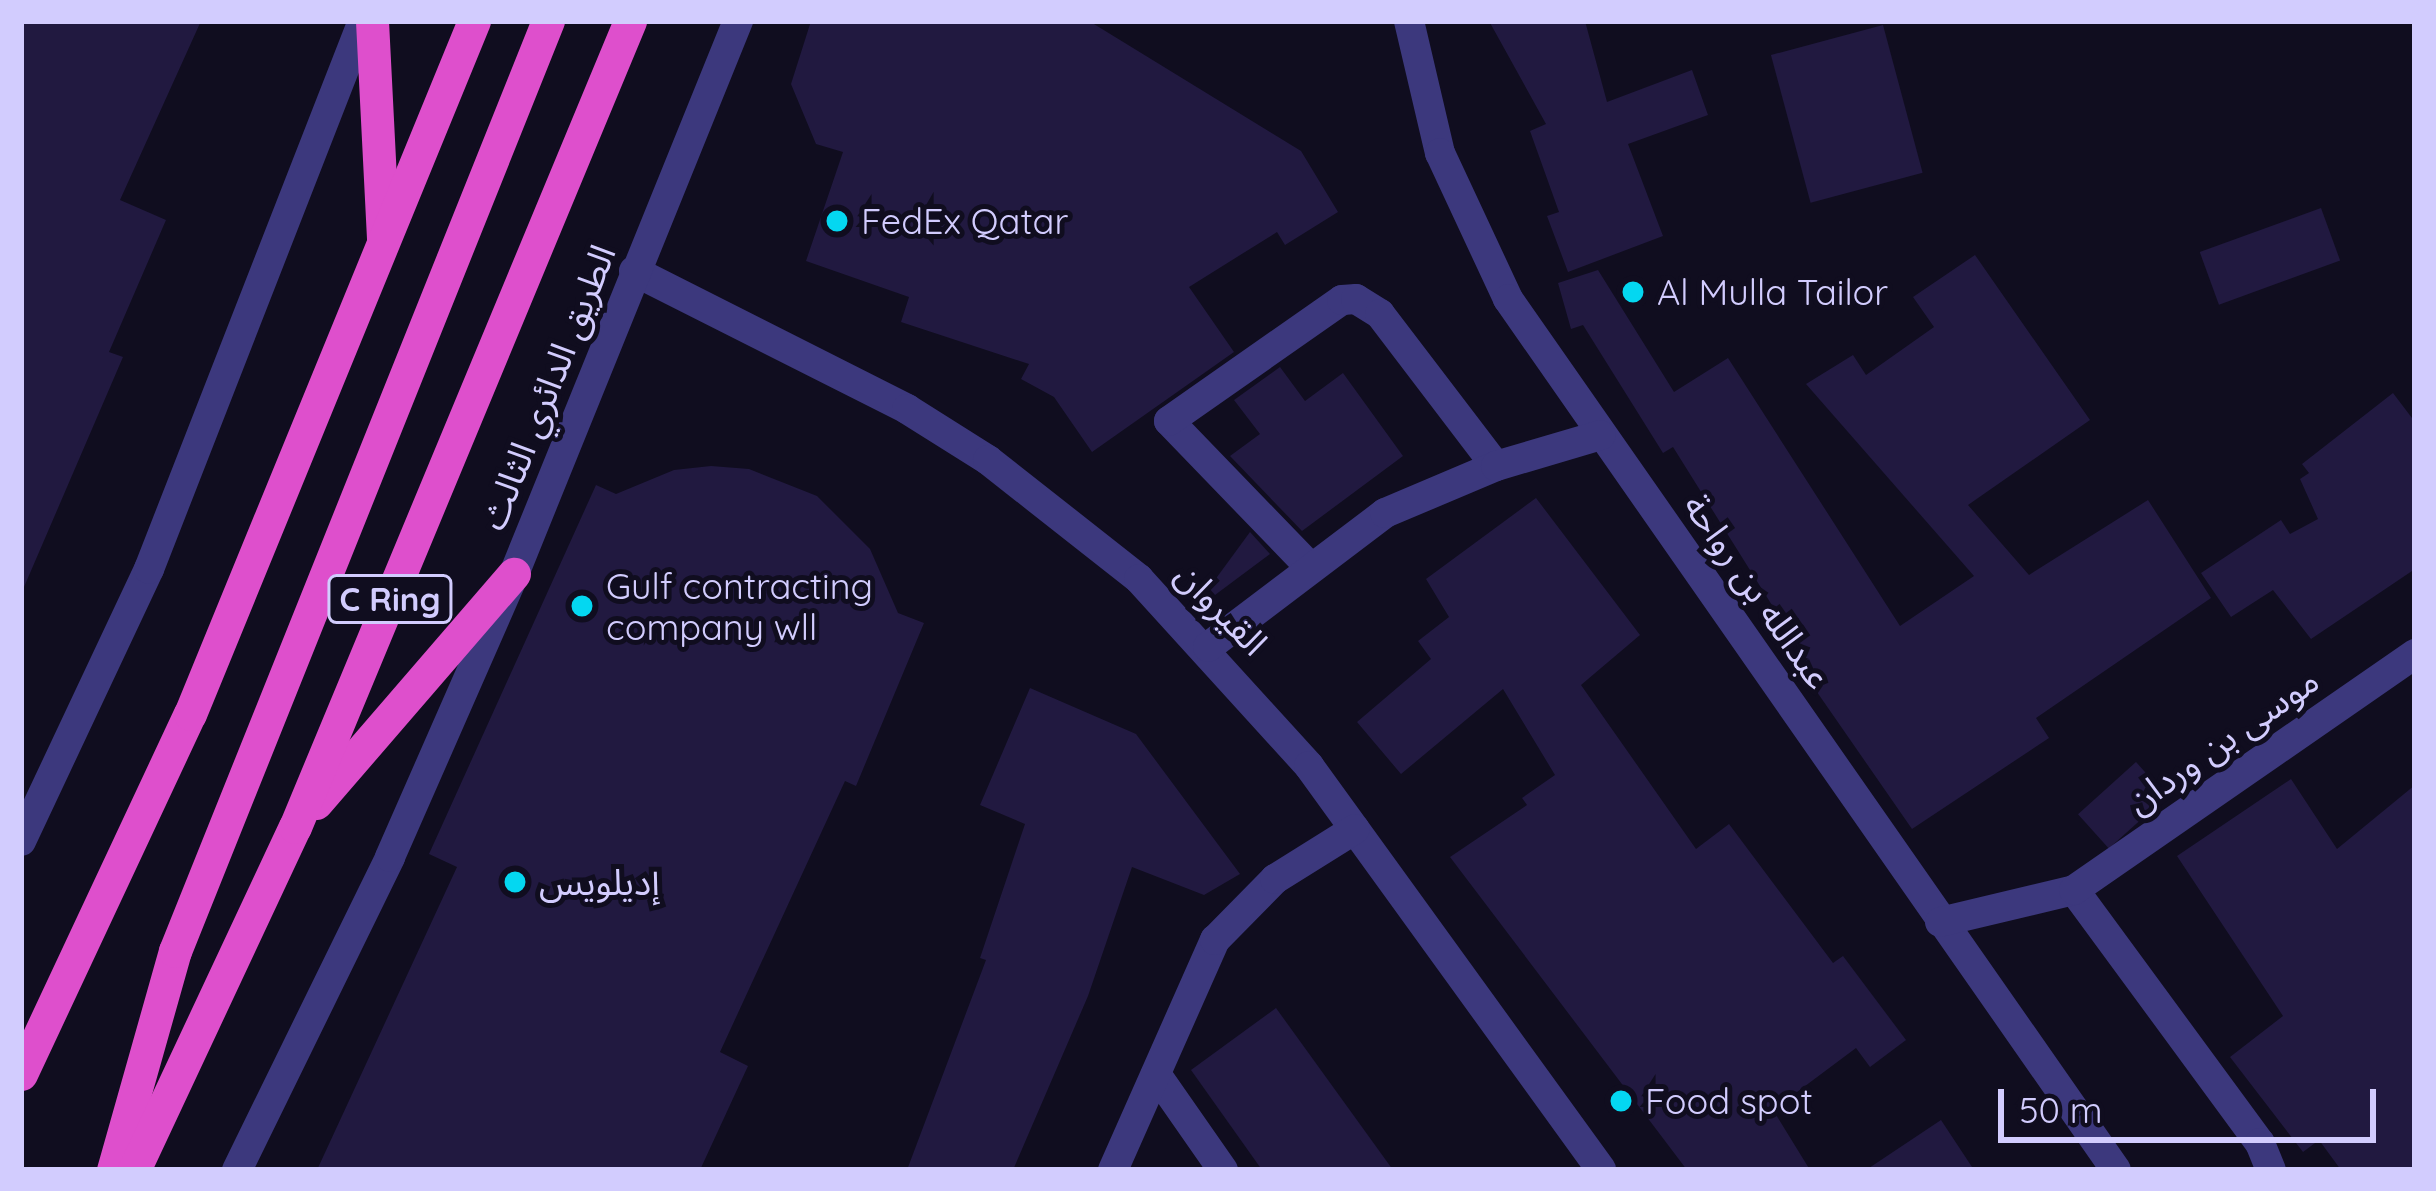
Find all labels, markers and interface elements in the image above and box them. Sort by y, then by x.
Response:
place label: FedEx Qatar [861,199,1068,243]
marker: FedEx Qatar [824,208,850,234]
street label: الطريق الدائري الثالث [470,238,624,536]
place label: Al Mulla Tailor [1657,270,1888,314]
marker: Al Mulla Tailor [1620,279,1646,305]
street label: عبدالله بن رواحة [1675,485,1841,697]
street label: القيروان [1167,552,1277,664]
place label: Gulf contracting company wll [606,563,873,648]
road number: C Ring [327,572,453,626]
marker: Gulf contracting company wll [569,593,595,619]
street label: موسى بن وردان [2118,658,2326,822]
place label: إديلويس [539,860,660,904]
marker: إديلويس [502,869,528,895]
scale bar [2004,1065,2382,1139]
place label: Food spot [1645,1079,1813,1123]
text: 50 m [2019,1087,2103,1132]
marker: Food spot [1608,1088,1634,1114]

